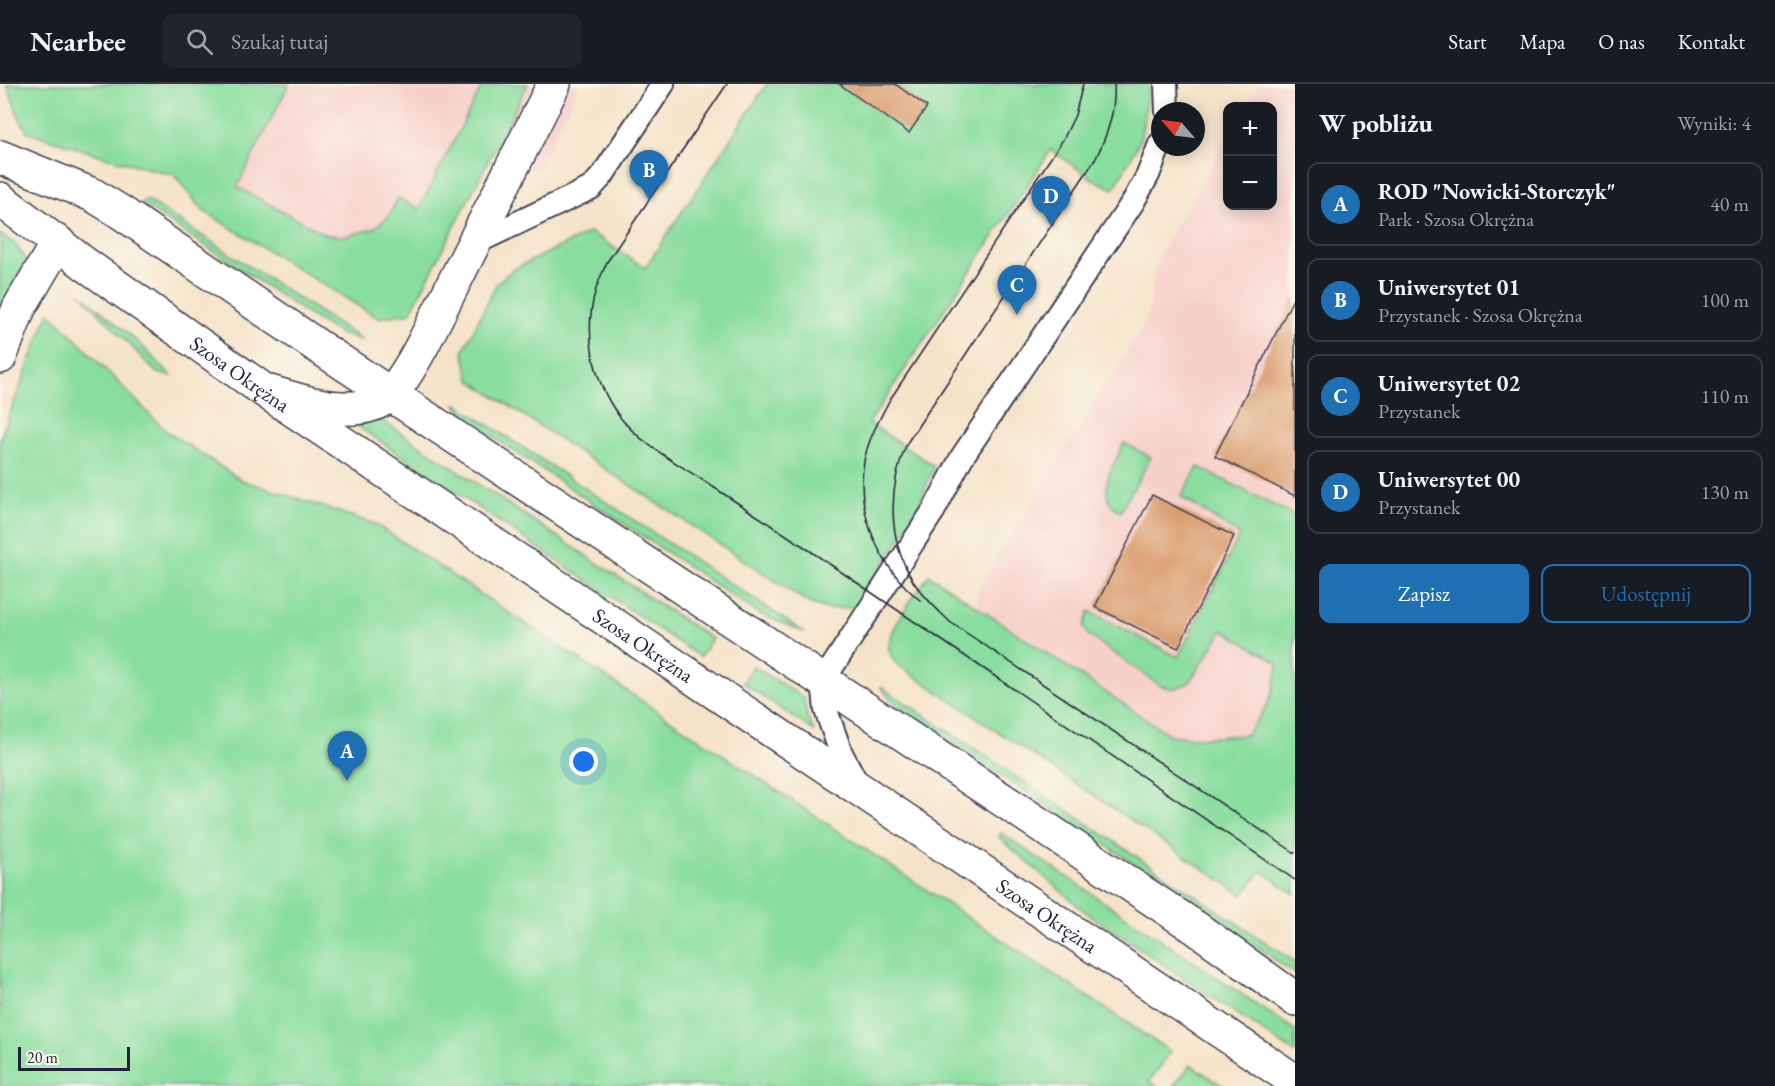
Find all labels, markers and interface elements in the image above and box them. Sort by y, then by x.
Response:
search box [162,14,582,68]
text: Nearbee [30,23,126,59]
icon: search [183,25,216,58]
text: Szukaj tutaj [231,27,328,56]
text: Start [1448,28,1487,55]
text: Mapa [1520,28,1565,55]
text: O nas [1598,28,1645,55]
text: Kontakt [1678,28,1745,55]
north arrow [1151,102,1205,156]
map controls [1223,102,1277,210]
button: + [1223,102,1277,156]
text: W pobliżu [1319,106,1433,140]
text: Wyniki: 4 [1678,110,1751,136]
pin: B [630,150,668,200]
button: − [1223,156,1277,210]
pin: D [1032,176,1070,226]
text: ROD "Nowicki-Storczyk" [1378,177,1616,206]
text: A [1333,191,1348,217]
text: 40 m [1710,191,1749,217]
text: Park · Szosa Okrężna [1378,206,1534,232]
pin: C [998,266,1036,315]
text: Uniwersytet 01 [1378,273,1520,302]
text: B [1334,287,1347,313]
text: 100 m [1701,287,1749,313]
text: Przystanek · Szosa Okrężna [1378,302,1583,328]
street label: Szosa Okrężna [185,329,296,418]
text: Uniwersytet 02 [1378,369,1520,398]
text: C [1333,383,1348,409]
text: 110 m [1701,383,1749,409]
text: Przystanek [1378,398,1460,424]
text: Uniwersytet 00 [1378,465,1520,494]
text: D [1333,479,1348,505]
text: 130 m [1701,479,1749,505]
text: Przystanek [1378,494,1460,520]
button: Zapisz [1319,564,1529,623]
button: Udostępnij [1541,564,1751,623]
street label: Szosa Okrężna [588,601,700,688]
pin: A [328,732,366,781]
your location [569,747,598,776]
street label: Szosa Okrężna [992,872,1104,959]
scale bar [18,1044,130,1072]
text: 20 m [27,1047,58,1068]

